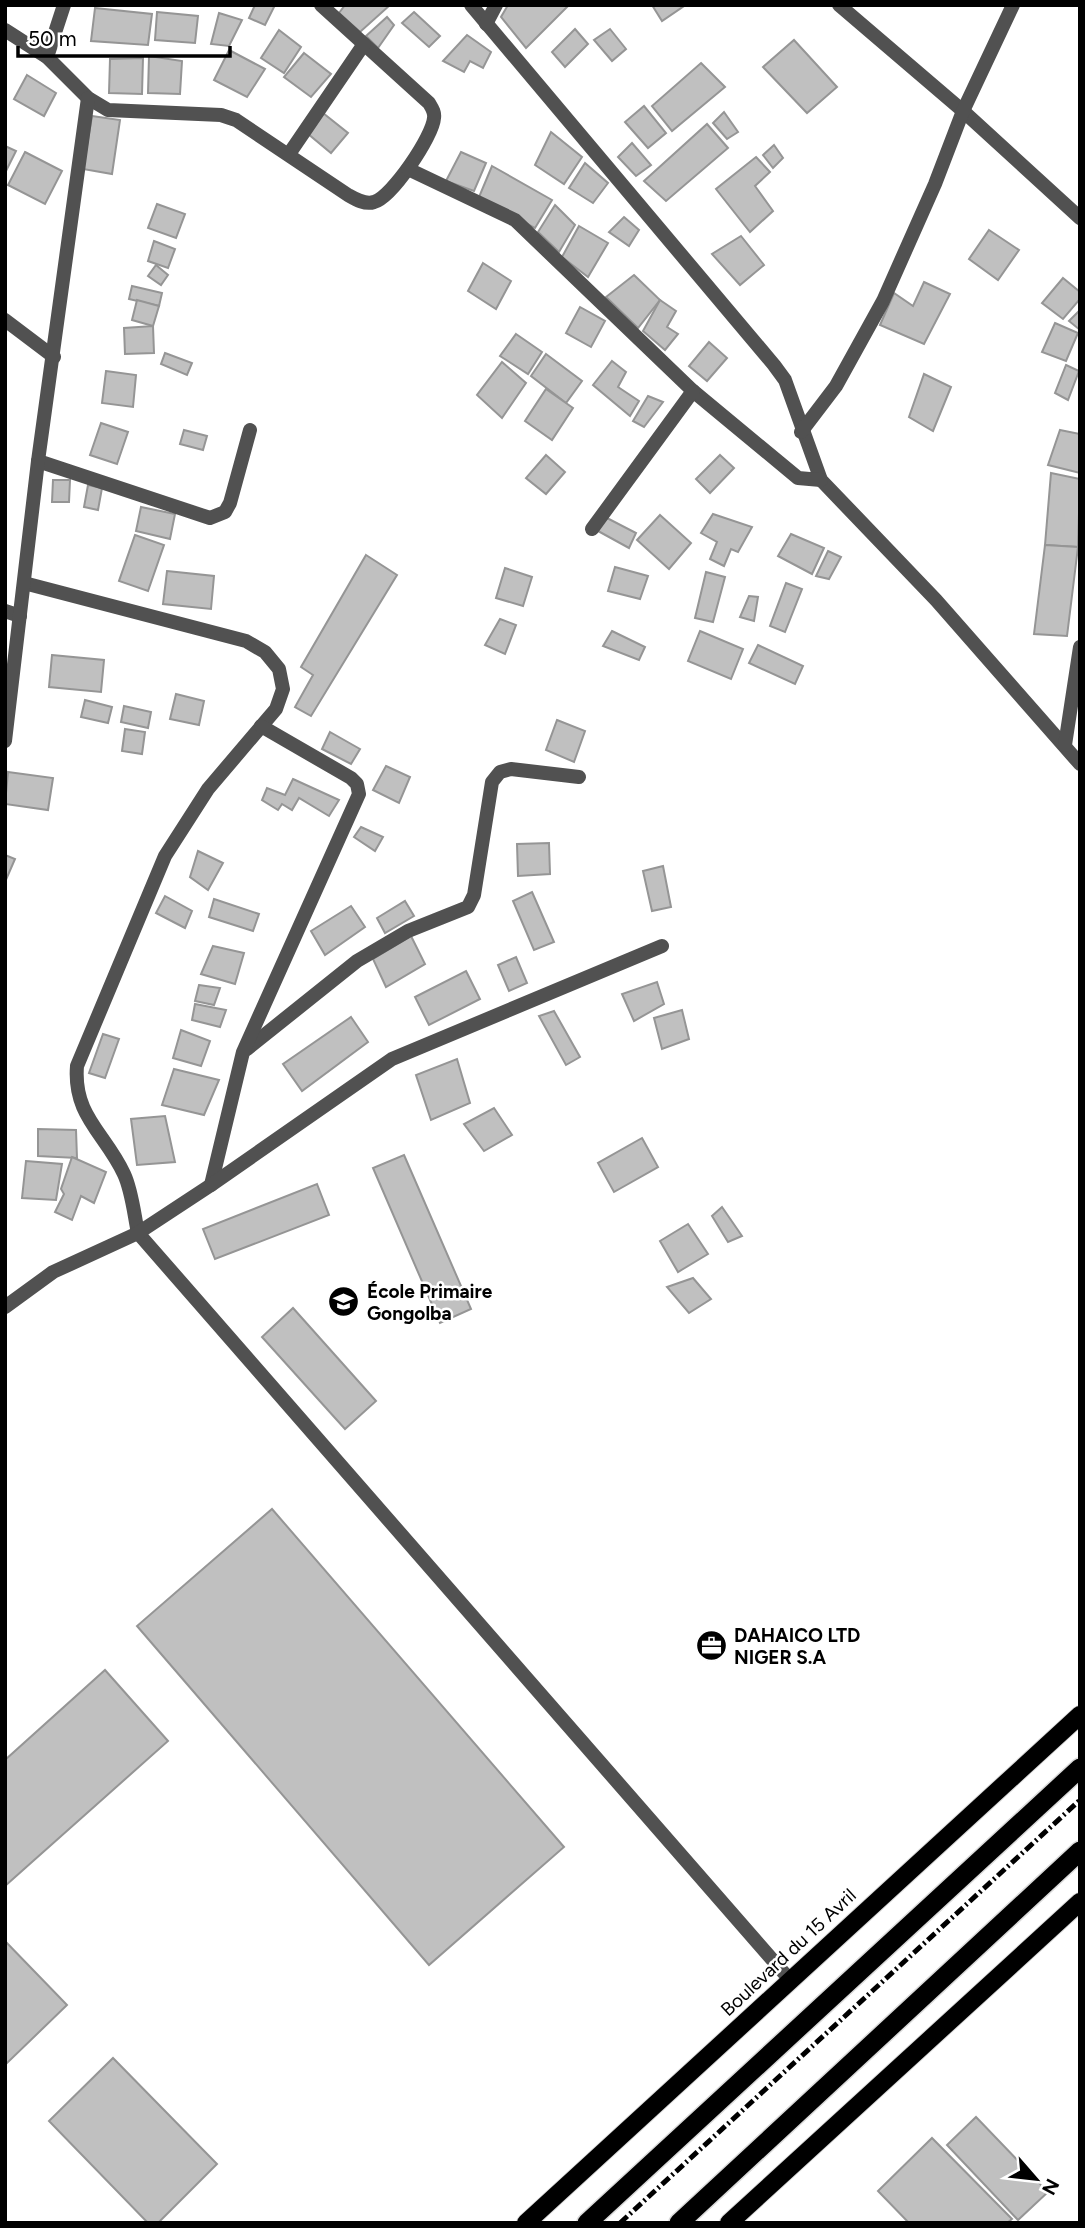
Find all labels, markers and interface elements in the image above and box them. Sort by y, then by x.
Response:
scale bar [18,14,229,58]
text: 50 m [28,26,77,51]
place label: École Primaire Gongolba [367,1280,493,1325]
school or university icon: École Primaire Gongolba [327,1285,361,1319]
place label: DAHAICO LTD NIGER S.A [734,1624,860,1669]
office icon: DAHAICO LTD NIGER S.A [694,1629,728,1663]
street label: Boulevard du 15 Avril [716,1884,861,2021]
north arrow [1001,2144,1071,2214]
text: N [1037,2175,1064,2199]

